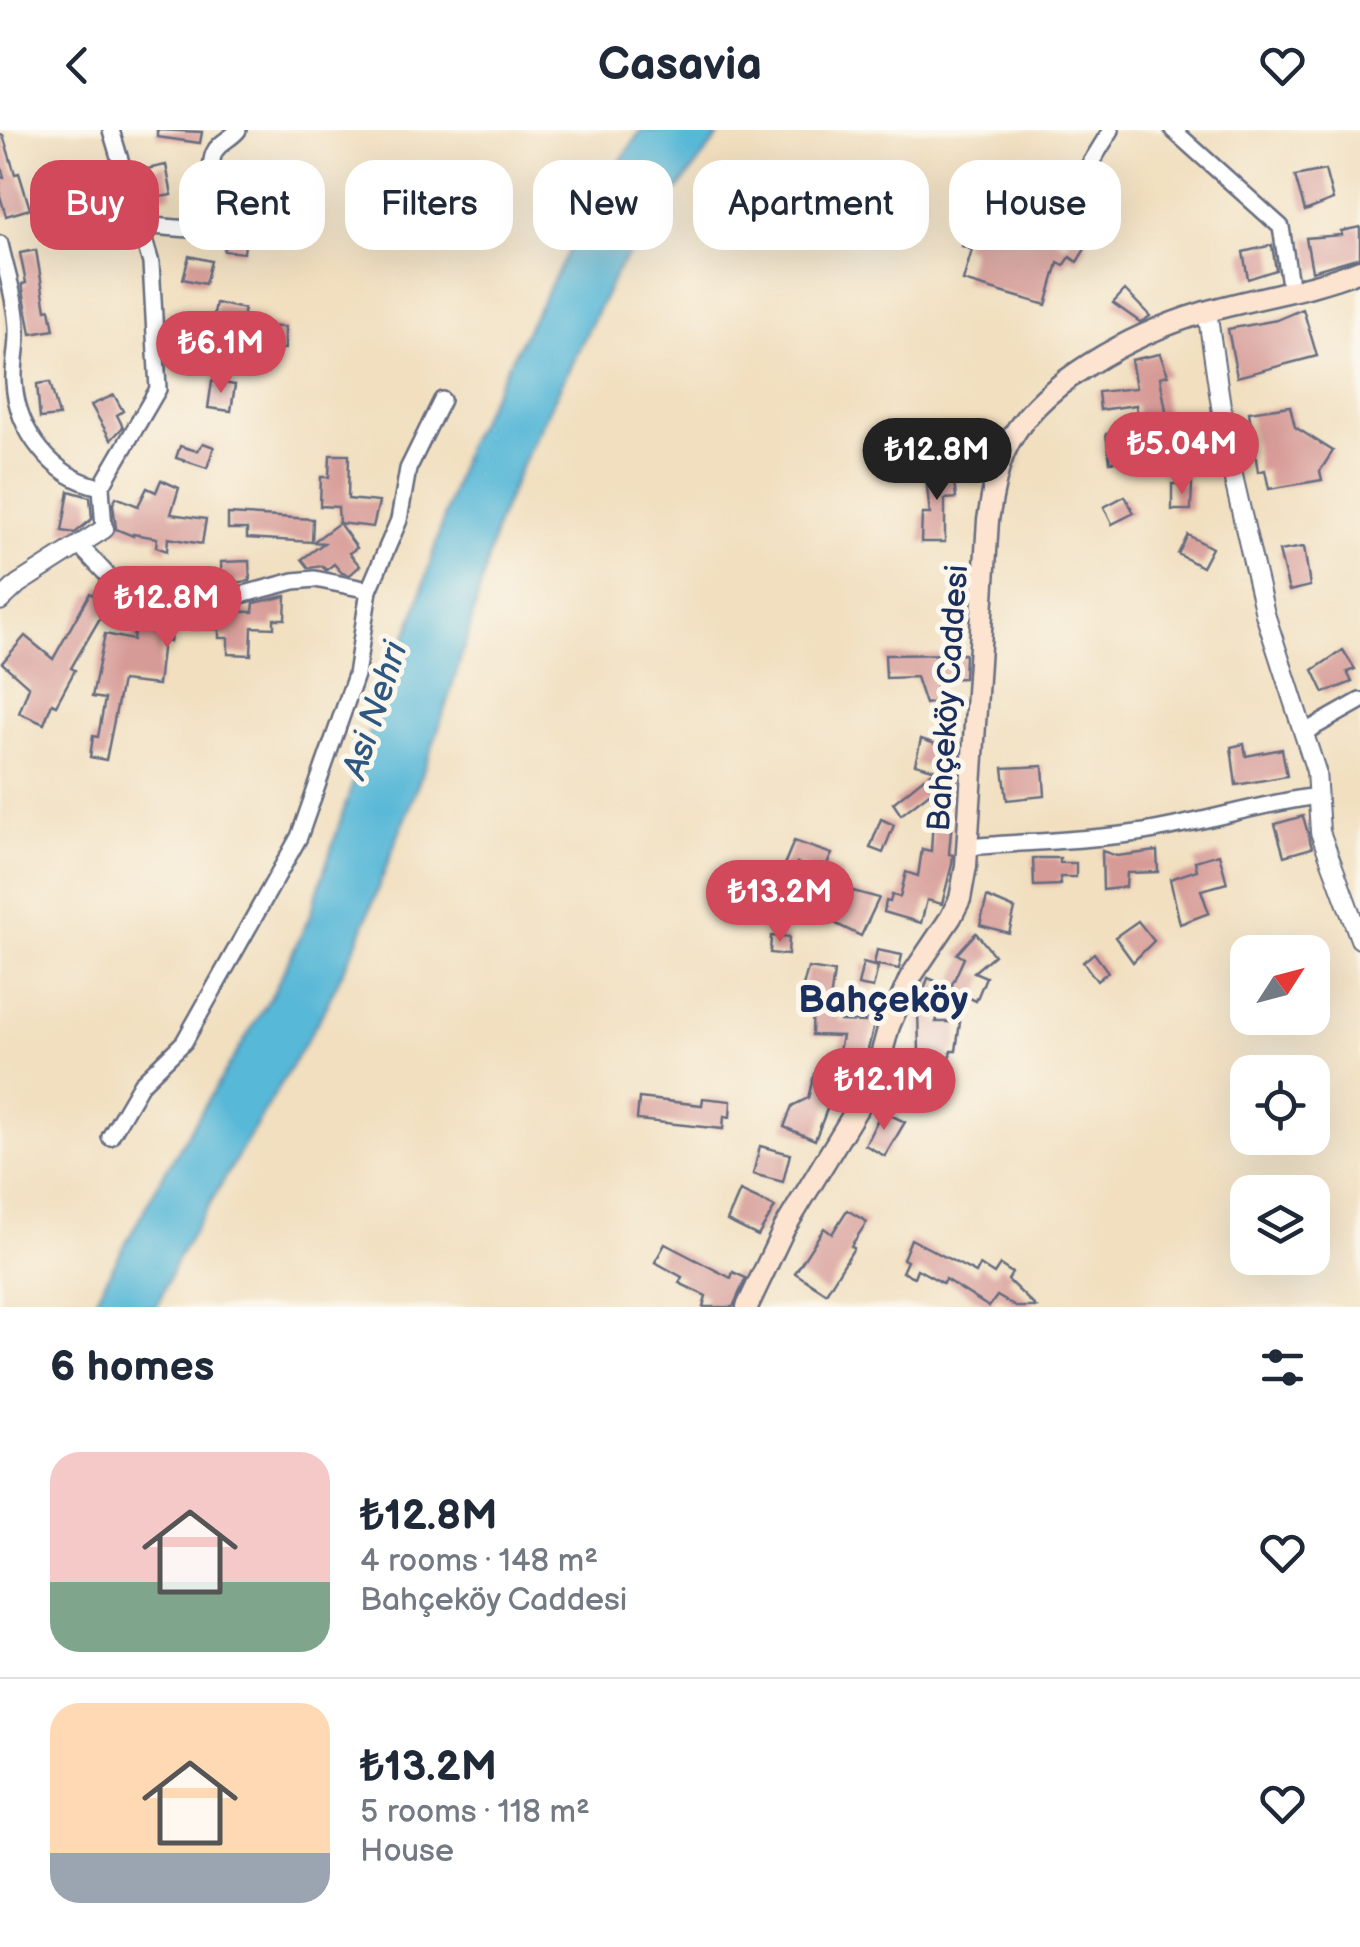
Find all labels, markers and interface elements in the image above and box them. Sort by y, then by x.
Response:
icon: back [50,38,105,93]
text: Casavia [598,38,762,93]
icon: heart [1255,38,1310,93]
chip: Buy [30,160,159,250]
chip: Rent [179,160,325,250]
chip: Filters [345,160,513,250]
chip: New [533,160,673,250]
chip: Apartment [693,160,929,250]
chip: House [949,160,1121,250]
pin: ₺6.1M [151,311,291,396]
text: ₺6.1M [178,324,264,363]
pin: ₺5.04M [1101,412,1263,497]
pin: ₺12.8M [856,418,1018,503]
text: ₺5.04M [1127,425,1237,464]
text: ₺12.8M [885,431,989,470]
street label: Bahçeköy Caddesi [920,563,977,833]
pin: ₺12.8M [86,566,248,651]
text: ₺12.8M [115,579,219,618]
water label: Asi Nehri [333,636,418,786]
pin: ₺13.2M [699,860,861,945]
text: ₺13.2M [728,873,832,912]
north arrow [1230,935,1330,1035]
map controls [1230,935,1330,1275]
district label: Bahçeköy [798,978,969,1023]
pin: ₺12.1M [803,1048,965,1133]
button: locate [1230,1055,1330,1155]
text: ₺12.1M [834,1061,934,1100]
button: layers [1230,1175,1330,1275]
icon: filters [1255,1340,1310,1395]
text: 6 homes [50,1342,214,1393]
text: ₺12.8M [360,1491,498,1542]
icon: home [130,1492,250,1612]
icon: heart [1255,1525,1310,1580]
text: 4 rooms · 148 m² [360,1542,598,1581]
text: Bahçeköy Caddesi [360,1581,627,1620]
text: ₺13.2M [360,1742,497,1793]
icon: home [130,1743,250,1863]
icon: heart [1255,1776,1310,1831]
text: 5 rooms · 118 m² [360,1793,590,1832]
text: House [360,1832,454,1871]

